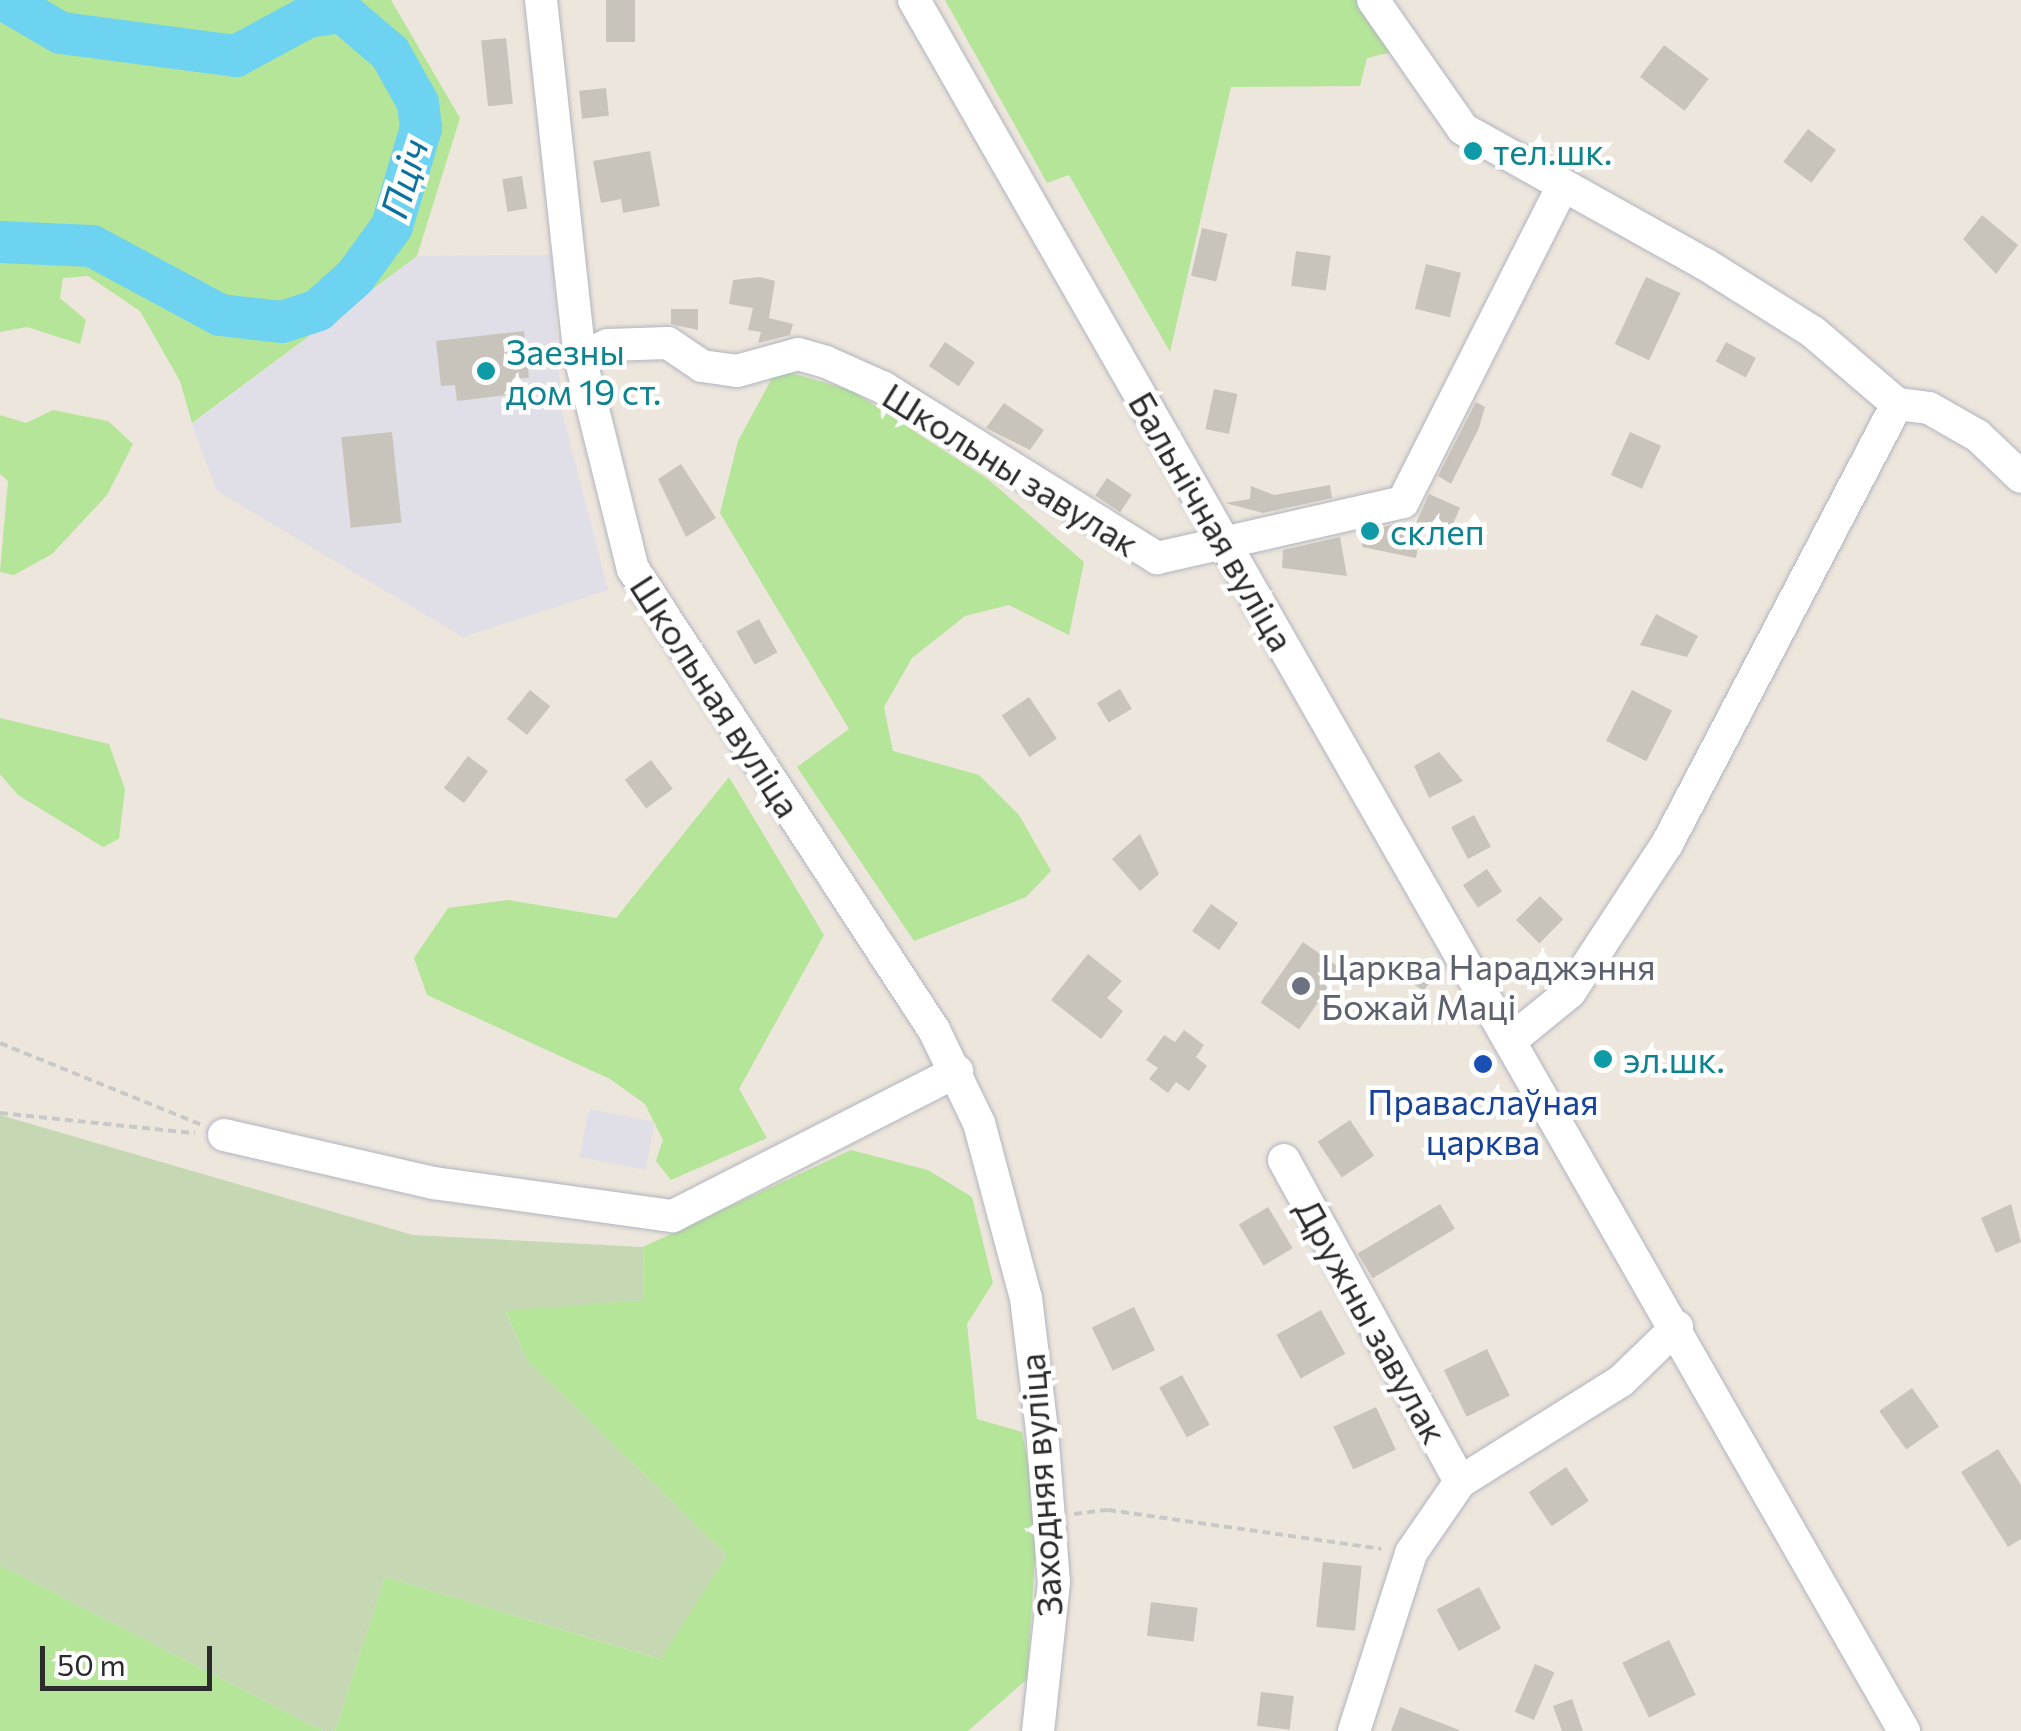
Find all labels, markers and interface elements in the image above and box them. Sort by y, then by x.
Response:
place label: тел.шк. [1493,130,1612,172]
water label: Пціч [369,133,437,223]
marker: тел.шк. [1462,140,1484,162]
place label: Заезны дом 19 ст. [506,330,661,412]
marker: Заезны дом 19 ст. [475,360,497,382]
street label: Школьны завулак [876,374,1146,564]
street label: Бальнічная вуліца [1121,384,1303,658]
place label: склеп [1390,510,1485,552]
marker: склеп [1359,520,1381,542]
street label: Школьная вуліца [622,567,810,825]
place label: Царква Нараджэння Божай Маці [1321,945,1656,1027]
marker: Царква Нараджэння Божай Маці [1290,975,1312,997]
place label: эл.шк. [1623,1038,1725,1080]
marker: эл.шк. [1592,1048,1614,1070]
marker: Праваслаўная царква [1472,1053,1494,1075]
place label: Праваслаўная царква [1367,1080,1599,1162]
street label: Дружны завулак [1287,1191,1457,1451]
street label: Заходняя вуліца [1010,1352,1070,1618]
scale bar [45,1626,218,1688]
text: 50 m [57,1645,126,1682]

